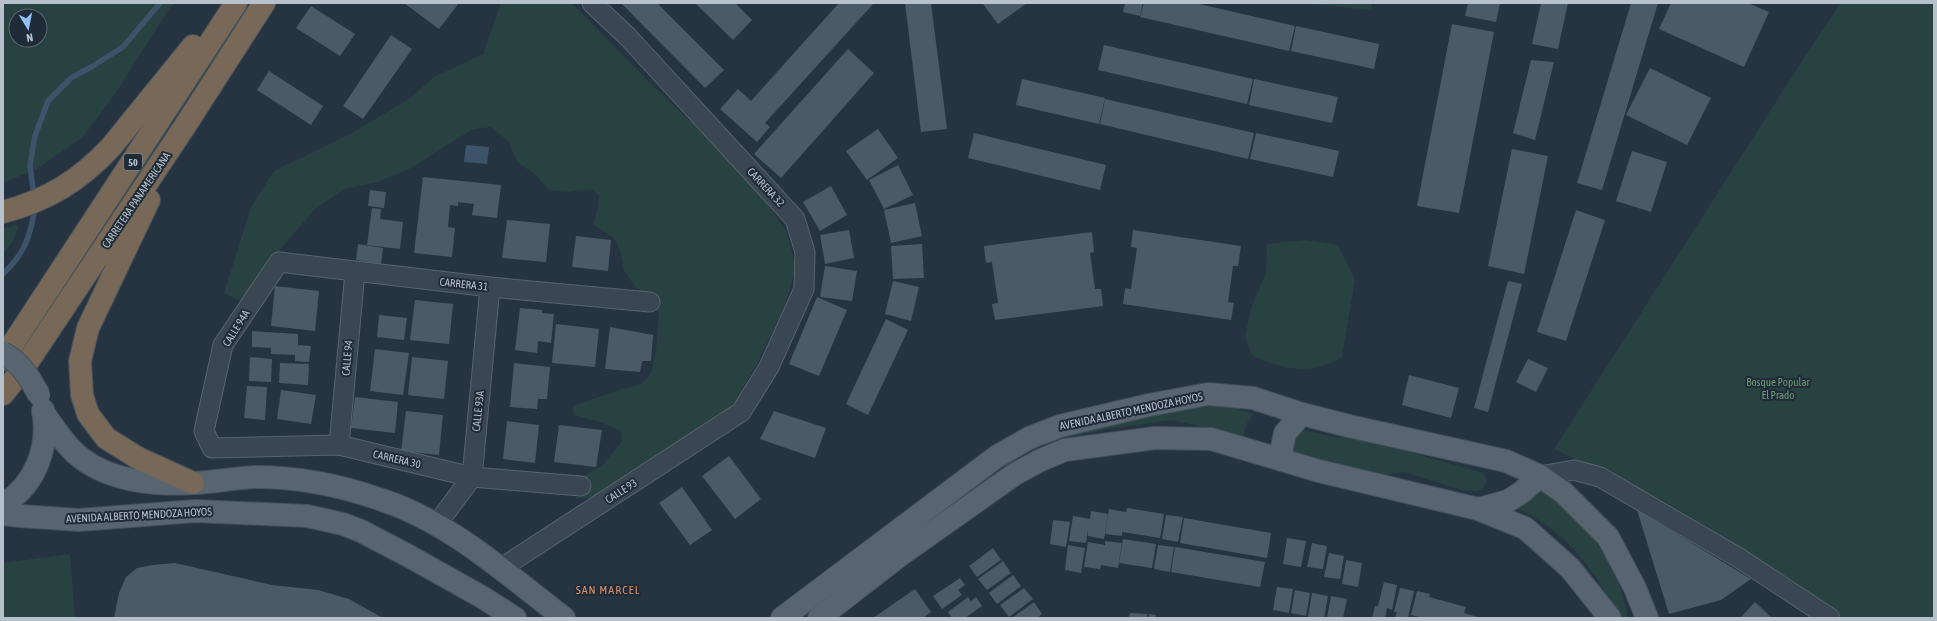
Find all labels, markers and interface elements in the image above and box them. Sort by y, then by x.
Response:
north arrow [8,8,48,48]
text: N [25,31,34,44]
street label: CARRETERA PANAMERICANA [100,149,173,250]
road number: 50 [124,154,142,170]
street label: CARRERA 32 [745,165,787,209]
street label: CARRERA 31 [439,275,489,293]
street label: CALLE 94A [220,307,252,348]
street label: CALLE 94 [339,340,355,376]
park label: Bosque Popular El Prado [1746,376,1811,401]
street label: CALLE 93A [470,389,486,432]
street label: AVENIDA ALBERTO MENDOZA HOYOS [1058,390,1204,432]
street label: CARRERA 30 [372,448,422,470]
street label: CALLE 93 [603,476,639,506]
street label: AVENIDA ALBERTO MENDOZA HOYOS [66,505,213,525]
district label: SAN MARCEL [576,583,640,597]

